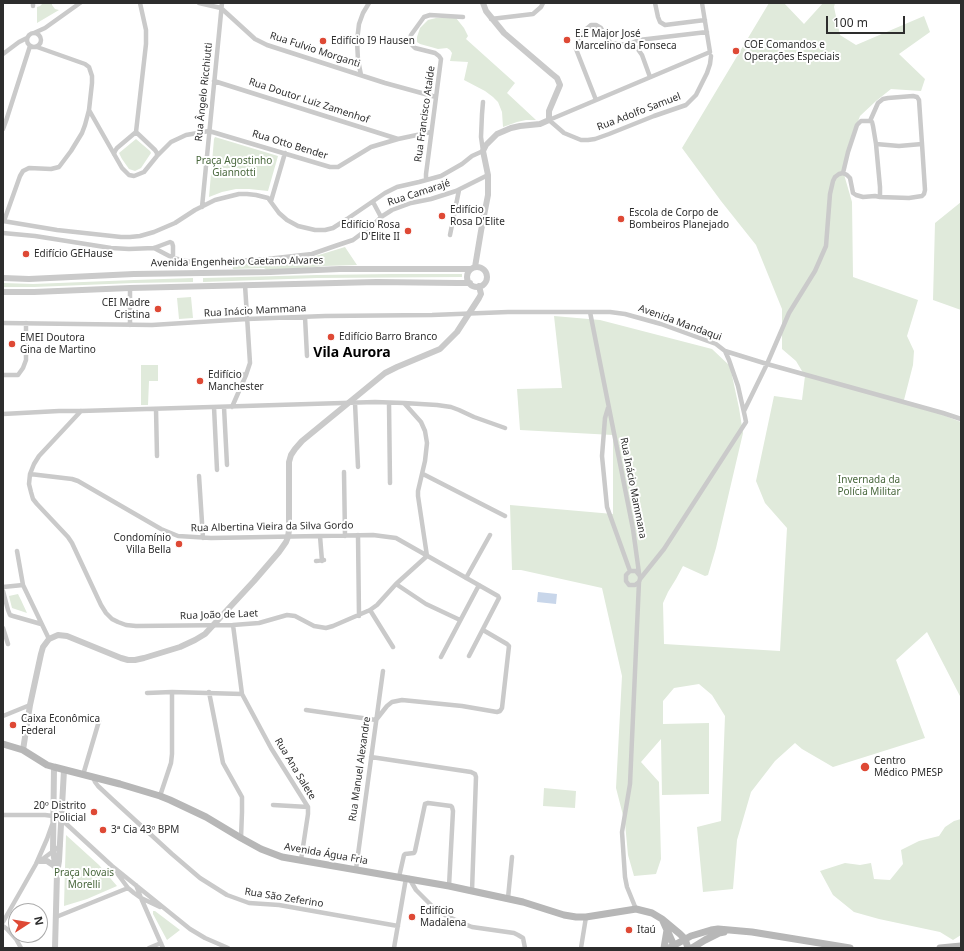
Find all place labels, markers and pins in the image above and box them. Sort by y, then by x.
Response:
place label: E.E Major José Marcelino da Fonseca [575,28,677,52]
place label: Edifício I9 Hausen [331,35,415,47]
marker: E.E Major José Marcelino da Fonseca [562,35,572,45]
marker: Edifício I9 Hausen [318,36,328,46]
place label: COE Comandos e Operações Especiais [744,39,840,62]
marker: COE Comandos e Operações Especiais [731,46,741,56]
place label: Edifício Rosa D'Elite [450,204,505,228]
place label: Escola de Corpo de Bombeiros Planejado [629,207,729,230]
marker: Edifício Rosa D'Elite [437,211,447,221]
marker: Escola de Corpo de Bombeiros Planejado [616,214,626,224]
place label: Edifício Rosa D'Elite II [341,219,400,242]
marker: Edifício Rosa D'Elite II [403,226,413,236]
place label: Edifício GEHause [34,248,113,260]
marker: Edifício GEHause [21,249,31,259]
place label: CEI Madre Cristina [102,297,150,320]
marker: CEI Madre Cristina [153,304,163,314]
place label: Edifício Barro Branco [339,331,437,343]
place label: EMEI Doutora Gina de Martino [20,332,96,356]
marker: Edifício Barro Branco [326,332,336,342]
marker: EMEI Doutora Gina de Martino [7,339,17,349]
place label: Edifício Manchester [208,369,264,392]
marker: Edifício Manchester [195,376,205,386]
place label: Condomínio Villa Bella [114,532,171,556]
marker: Condomínio Villa Bella [174,539,184,549]
place label: Caixa Econômica Federal [21,713,100,736]
marker: Caixa Econômica Federal [8,720,18,730]
place label: Centro Médico PMESP [874,755,943,778]
marker: Centro Médico PMESP [859,761,871,773]
place label: 20º Distrito Policial [34,800,86,824]
marker: 20º Distrito Policial [89,807,99,817]
place label: 3ª Cia 43º BPM [111,824,179,836]
marker: 3ª Cia 43º BPM [98,825,108,835]
place label: Edifício Madalena [420,905,466,928]
marker: Edifício Madalena [407,912,417,922]
place label: Itaú [637,924,656,936]
marker: Itaú [624,925,634,935]

